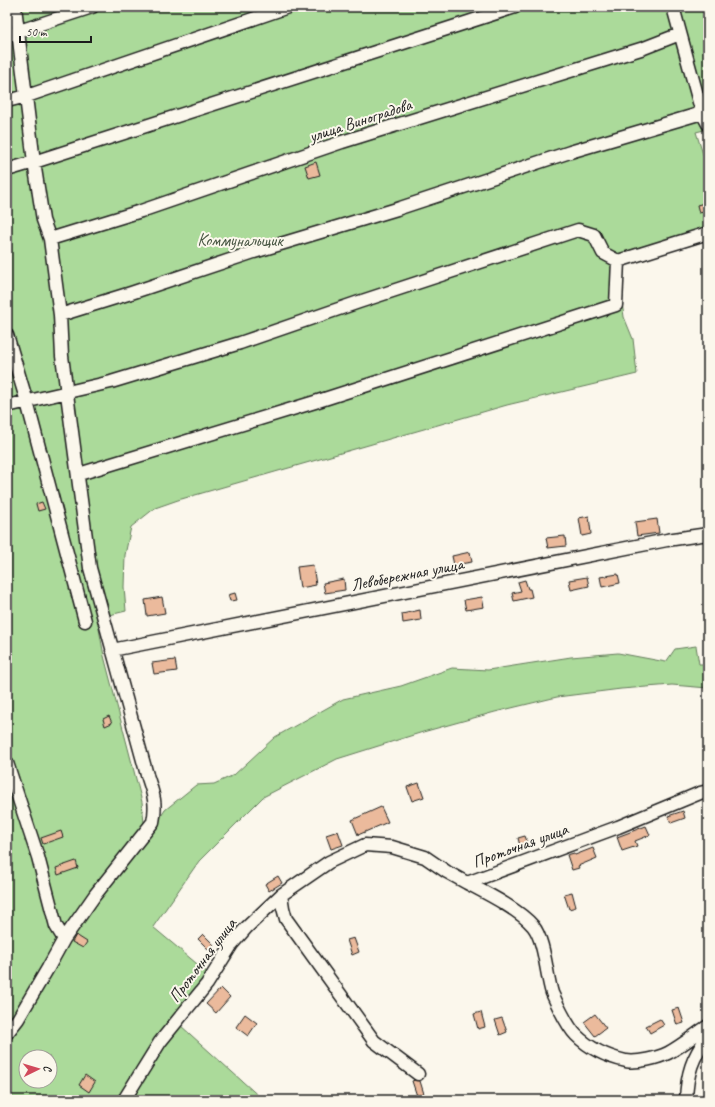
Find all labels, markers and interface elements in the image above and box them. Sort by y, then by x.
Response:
scale bar [20,18,91,44]
text: 50 m [26,24,48,40]
street label: улица Виноградова [305,94,415,147]
park label: Коммунальщик [198,230,284,251]
street label: Левобережная улица [349,553,467,596]
street label: Проточная улица [470,818,572,872]
street label: Проточная улица [164,913,242,1007]
north arrow [18,1049,58,1089]
text: С [41,1065,55,1073]

